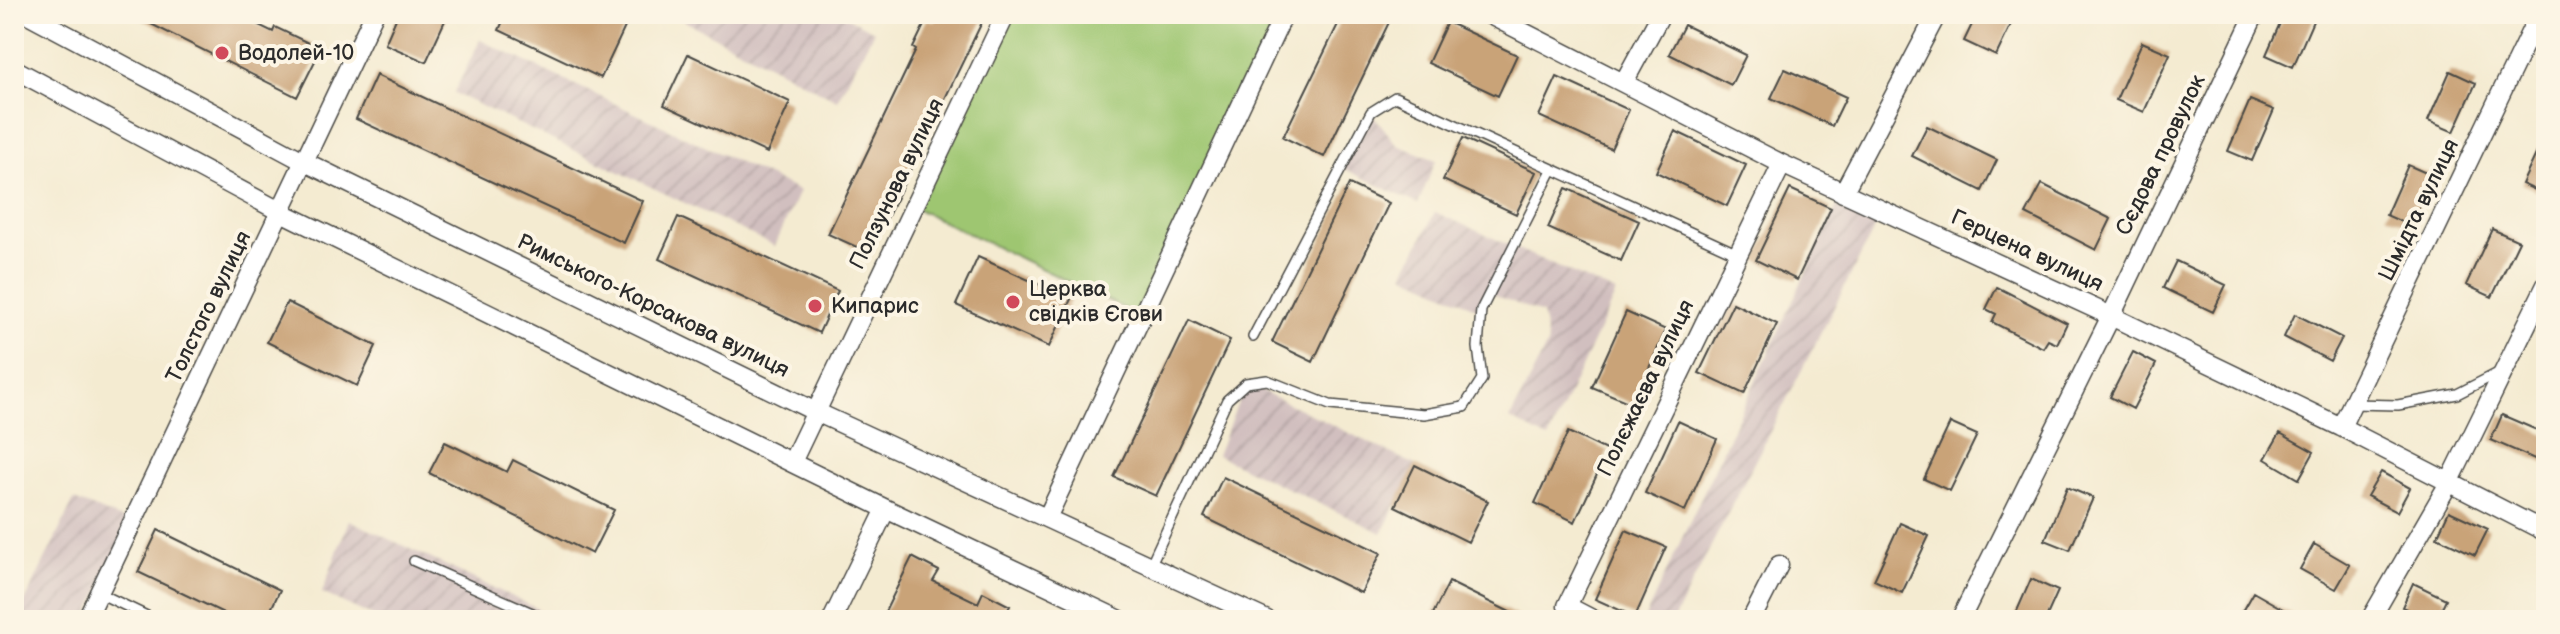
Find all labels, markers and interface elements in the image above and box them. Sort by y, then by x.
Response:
place label: Водолей-10 [238,40,354,67]
marker: Водолей-10 [213,44,231,62]
street label: Сєдова провулок [2110,70,2212,240]
street label: Ползунова вулиця [844,94,950,274]
street label: Шмідта вулиця [2373,134,2465,286]
street label: Герцена вулиця [1947,204,2107,298]
street label: Толстого вулиця [161,227,257,387]
street label: Римського-Корсакова вулиця [512,228,794,384]
place label: Церква свідків Єгови [1029,276,1163,328]
place label: Кипарис [831,293,919,320]
marker: Церква свідків Єгови [1004,293,1022,311]
street label: Полєжаєва вулиця [1592,295,1700,481]
marker: Кипарис [806,297,824,315]

